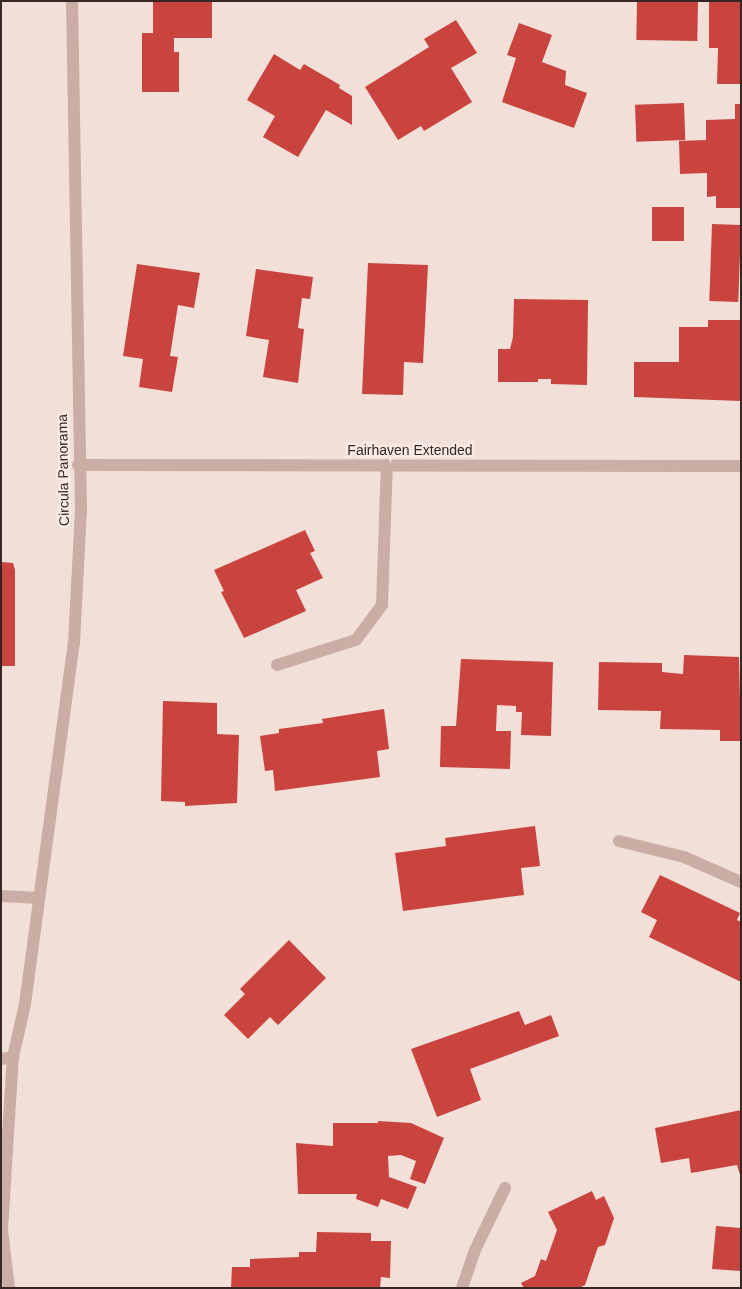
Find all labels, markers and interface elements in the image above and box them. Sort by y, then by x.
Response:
street label: Circula Panorama [54,414,72,526]
street label: Fairhaven Extended [347,442,473,458]

